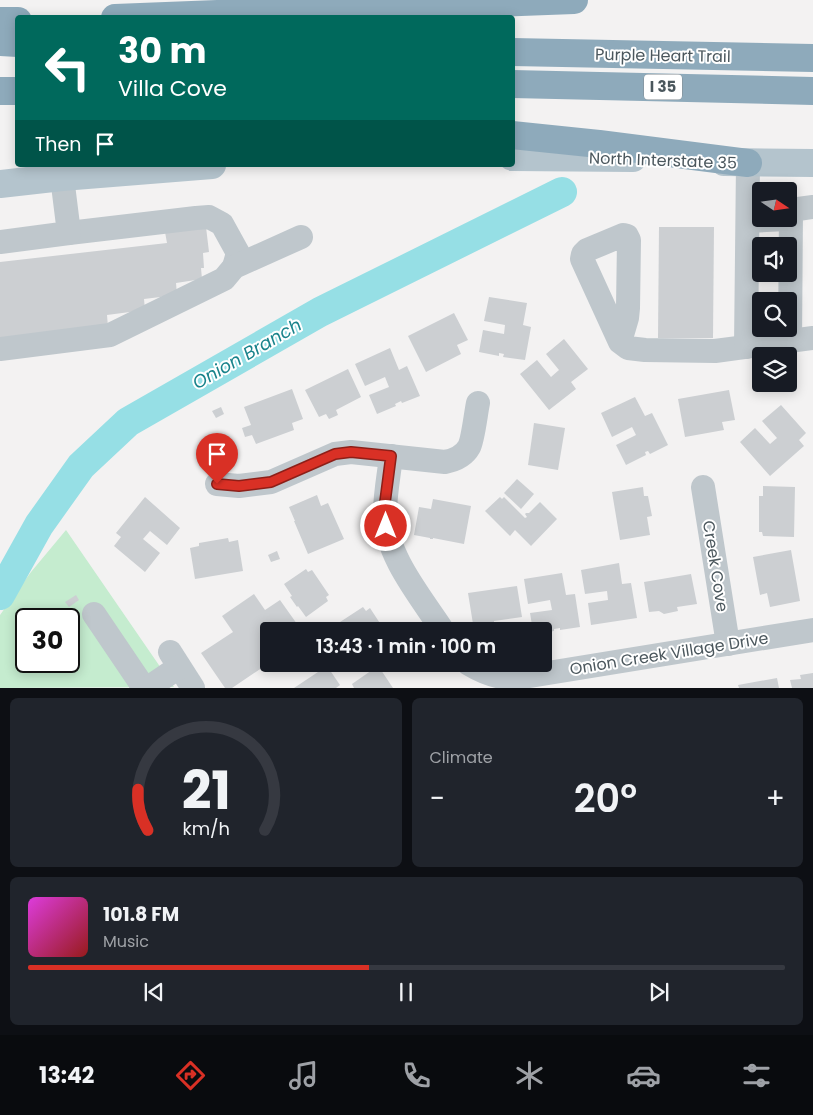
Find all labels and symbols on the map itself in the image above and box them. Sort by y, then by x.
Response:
street label: Purple Heart Trail [595,43,731,68]
road number: I 35 [644,74,682,100]
street label: North Interstate 35 [589,146,737,175]
north arrow [752,182,798,228]
water label: Onion Branch [188,312,306,395]
pin [196,433,238,484]
position arrow [359,499,411,551]
street label: Creek Cove [697,519,734,613]
speed limit sign: 30 [15,608,80,673]
street label: Onion Creek Village Drive [568,626,770,681]

